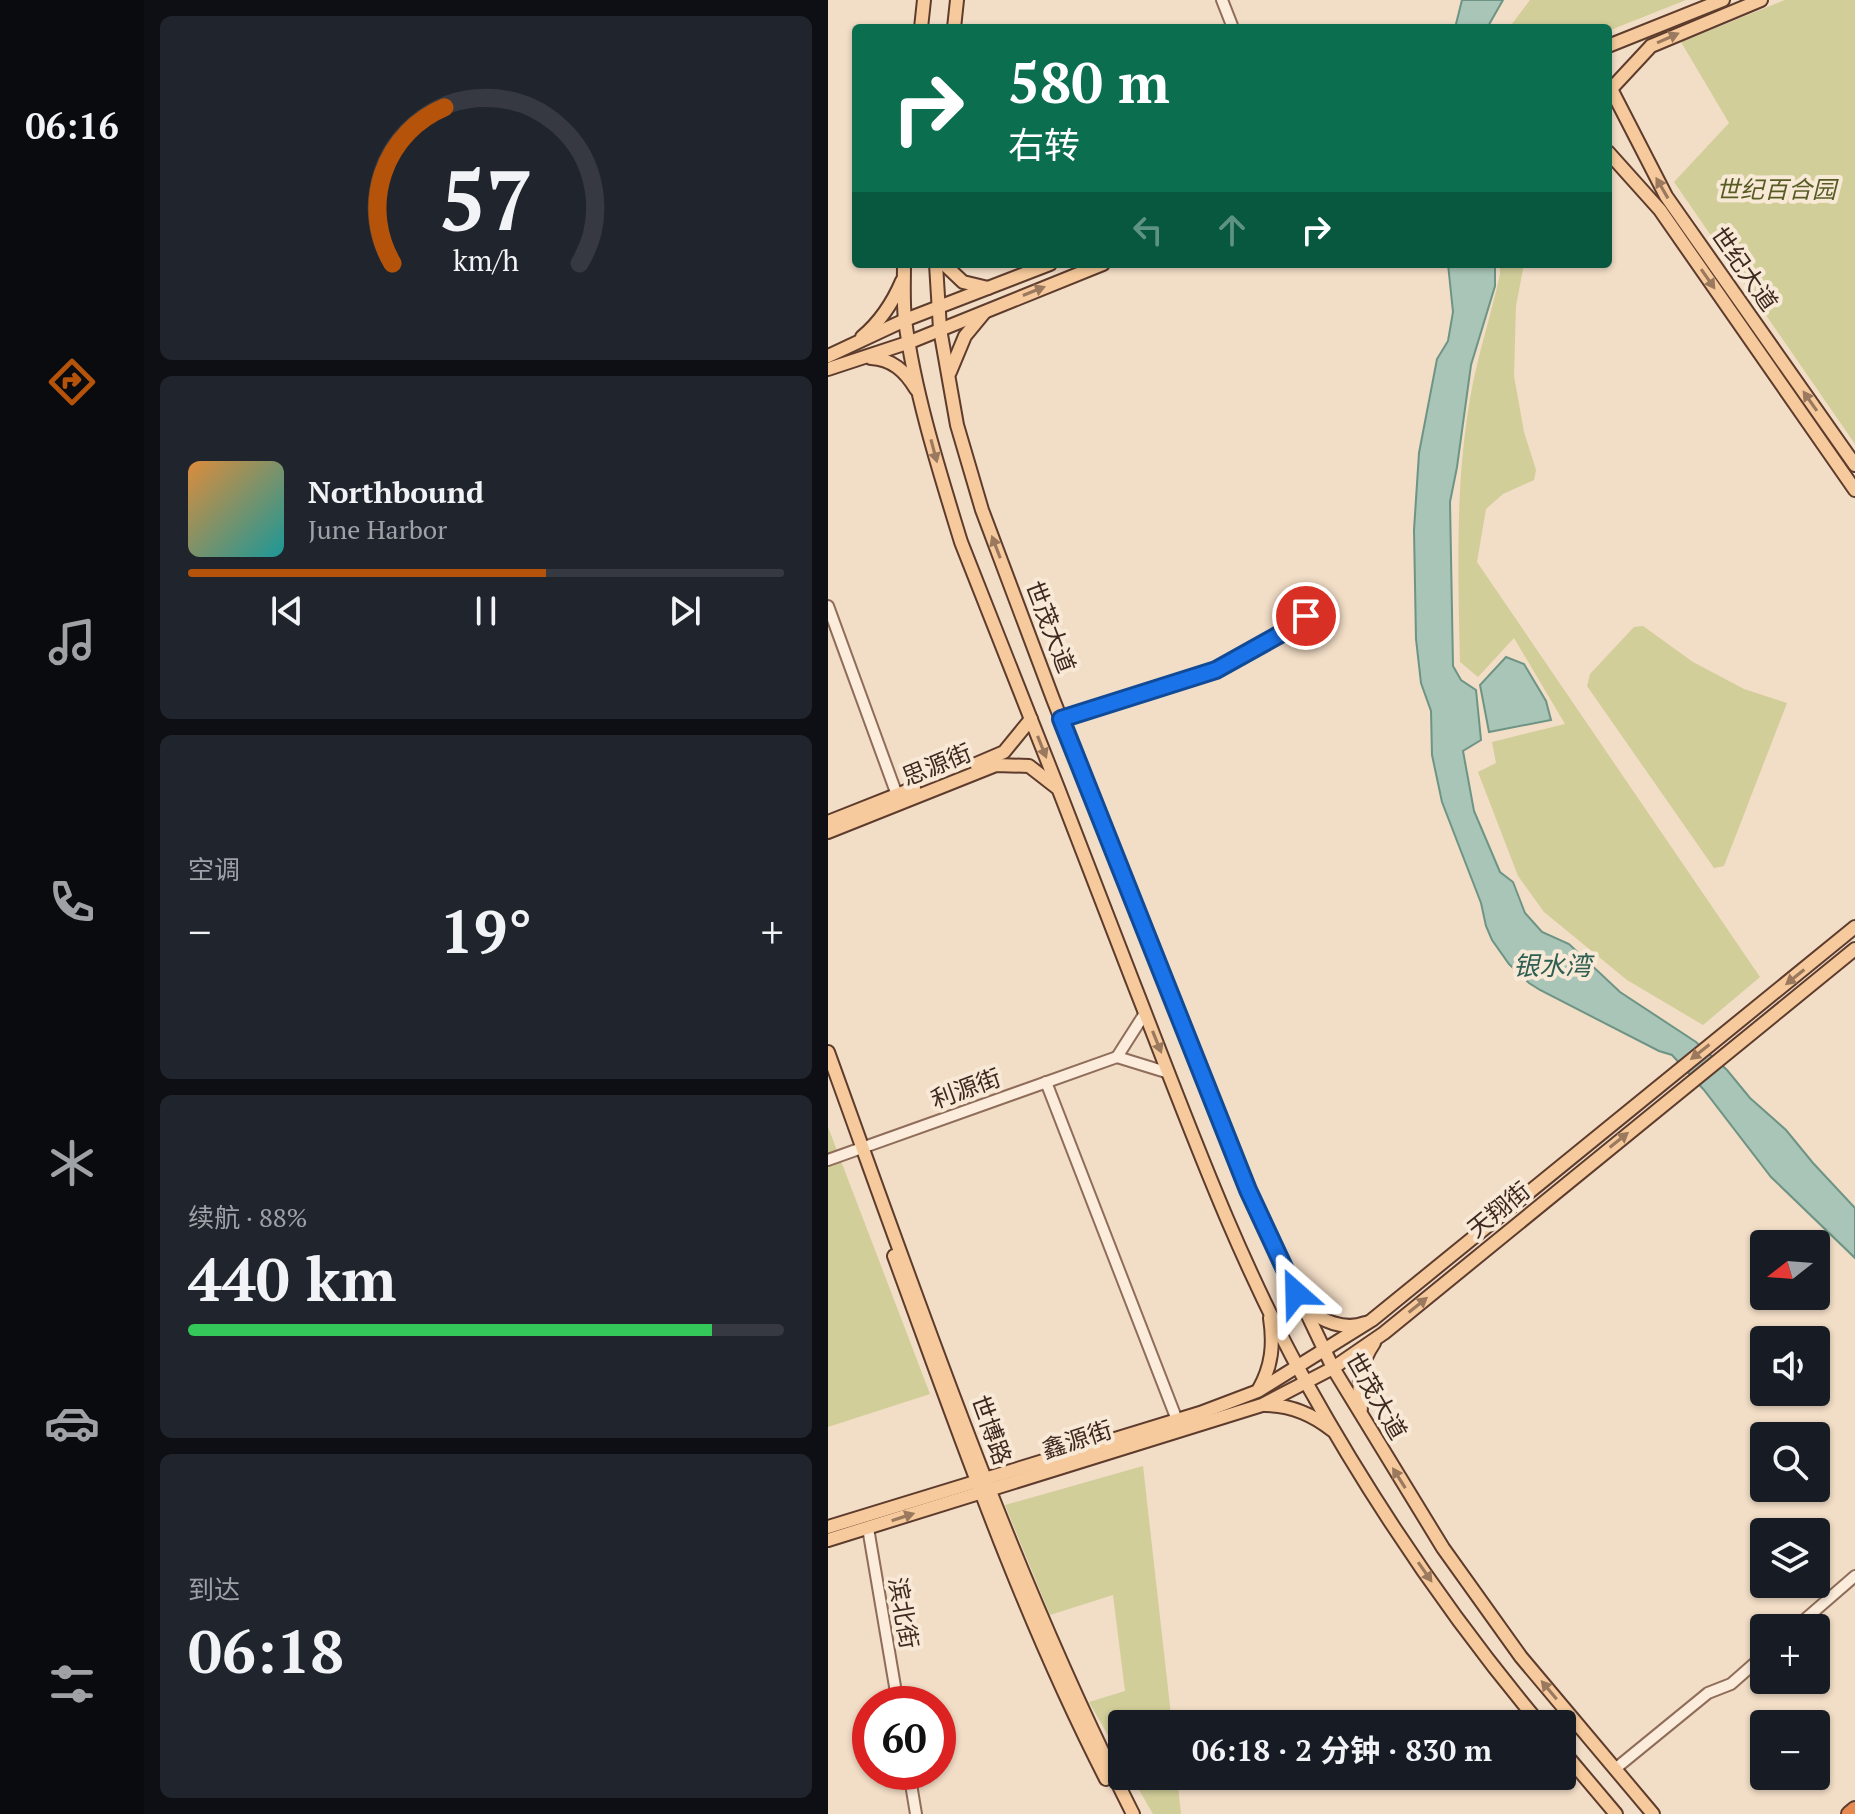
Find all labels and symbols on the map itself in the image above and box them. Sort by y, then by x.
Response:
one-way arrow [1656,31,1679,44]
park label: 世纪百合园 [1716,173,1839,205]
one-way arrow [1655,177,1669,199]
street label: 世纪大道 [1704,220,1785,317]
one-way arrow [1700,268,1715,289]
one-way arrow [1022,285,1046,298]
one-way arrow [1803,391,1818,412]
one-way arrow [928,438,940,463]
one-way arrow [989,535,1002,559]
street label: 世茂大道 [1019,576,1083,677]
pin [1272,582,1340,650]
one-way arrow [1036,735,1049,759]
street label: 思源街 [897,736,976,792]
water label: 银水湾 [1513,948,1595,982]
one-way arrow [1785,968,1805,985]
one-way arrow [1151,1030,1164,1054]
one-way arrow [1690,1044,1710,1060]
street label: 利源街 [926,1061,1005,1115]
one-way arrow [1609,1131,1630,1148]
street label: 天翔街 [1460,1174,1536,1244]
north arrow [1750,1230,1830,1310]
position arrow [1254,1251,1338,1335]
one-way arrow [1408,1296,1429,1313]
street label: 世茂大道 [1339,1346,1415,1445]
street label: 世博路 [965,1390,1019,1469]
street label: 鑫源街 [1038,1413,1116,1465]
one-way arrow [1392,1467,1406,1489]
one-way arrow [891,1511,915,1523]
one-way arrow [1417,1562,1432,1583]
street label: 滨北街 [882,1575,926,1651]
one-way arrow [1541,1680,1558,1700]
speed limit sign: 60 [852,1686,956,1790]

